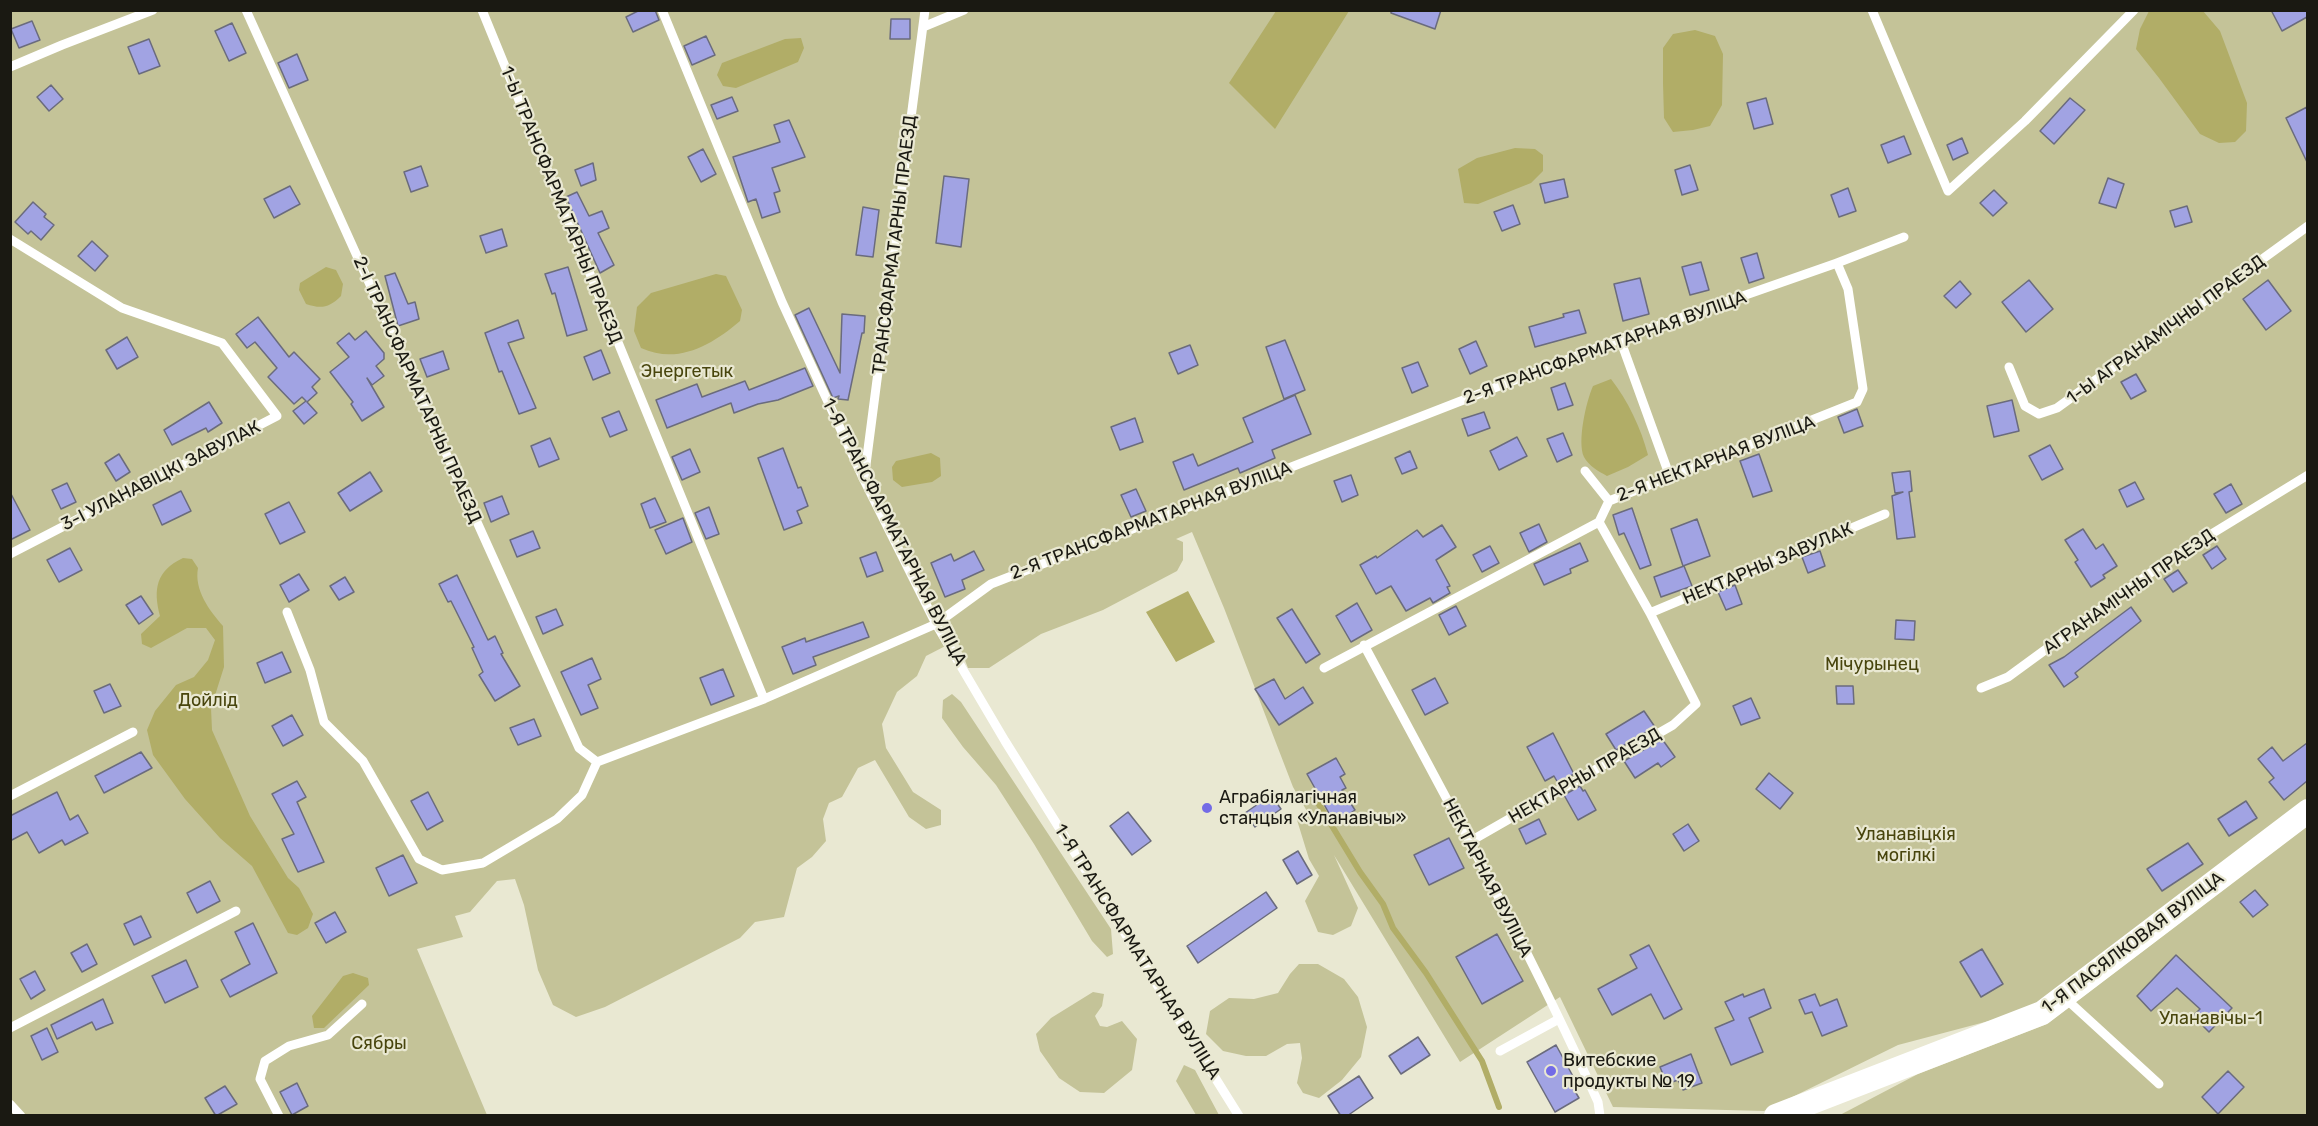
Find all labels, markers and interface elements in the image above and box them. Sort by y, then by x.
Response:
street label: 1-Ы ТРАНСФАРМАТАРНЫ ПРАЕЗД [495,63,627,347]
street label: ТРАНСФАРМАТАРНЫ ПРАЕЗД [868,114,922,376]
street label: 1-Ы АГРАНАМІЧНЫ ПРАЕЗД [2063,251,2269,409]
street label: 2-І ТРАНСФАРМАТАРНЫ ПРАЕЗД [348,253,486,527]
street label: 2-Я ТРАНСФАРМАТАРНАЯ ВУЛІЦА [1461,287,1749,409]
park label: Энергетык [641,361,733,383]
street label: 1-Я ТРАНСФАРМАТАРНАЯ ВУЛІЦА [817,395,971,669]
street label: 2-Я НЕКТАРНАЯ ВУЛІЦА [1614,411,1818,507]
street label: 3-І УЛАНАВІЦКІ ЗАВУЛАК [58,416,264,536]
street label: 2-Я ТРАНСФАРМАТАРНАЯ ВУЛІЦА [1007,457,1295,585]
street label: НЕКТАРНЫ ЗАВУЛАК [1680,518,1856,610]
street label: АГРАНАМІЧНЫ ПРАЕЗД [2039,525,2219,659]
park label: Мічурынец [1825,654,1919,676]
park label: Дойлід [178,690,238,712]
street label: НЕКТАРНЫ ПРАЕЗД [1505,723,1665,829]
place label: Аграбіялагічная станцыя «Уланавічы» [1219,787,1407,830]
street label: НЕКТАРНАЯ ВУЛІЦА [1438,795,1536,961]
marker: Аграбіялагічная станцыя «Уланавічы» [1200,801,1214,815]
street label: 1-Я ТРАНСФАРМАТАРНАЯ ВУЛІЦА [1049,820,1225,1084]
park label: Уланавіцкія могілкі [1856,824,1956,866]
street label: 1-Я ПАСЯЛКОВАЯ ВУЛІЦА [2038,867,2228,1019]
park label: Уланавічы-1 [2159,1008,2263,1030]
park label: Сябры [351,1033,407,1055]
place label: Витебские продукты № 19 [1563,1050,1695,1092]
marker: Витебские продукты № 19 [1544,1064,1558,1078]

